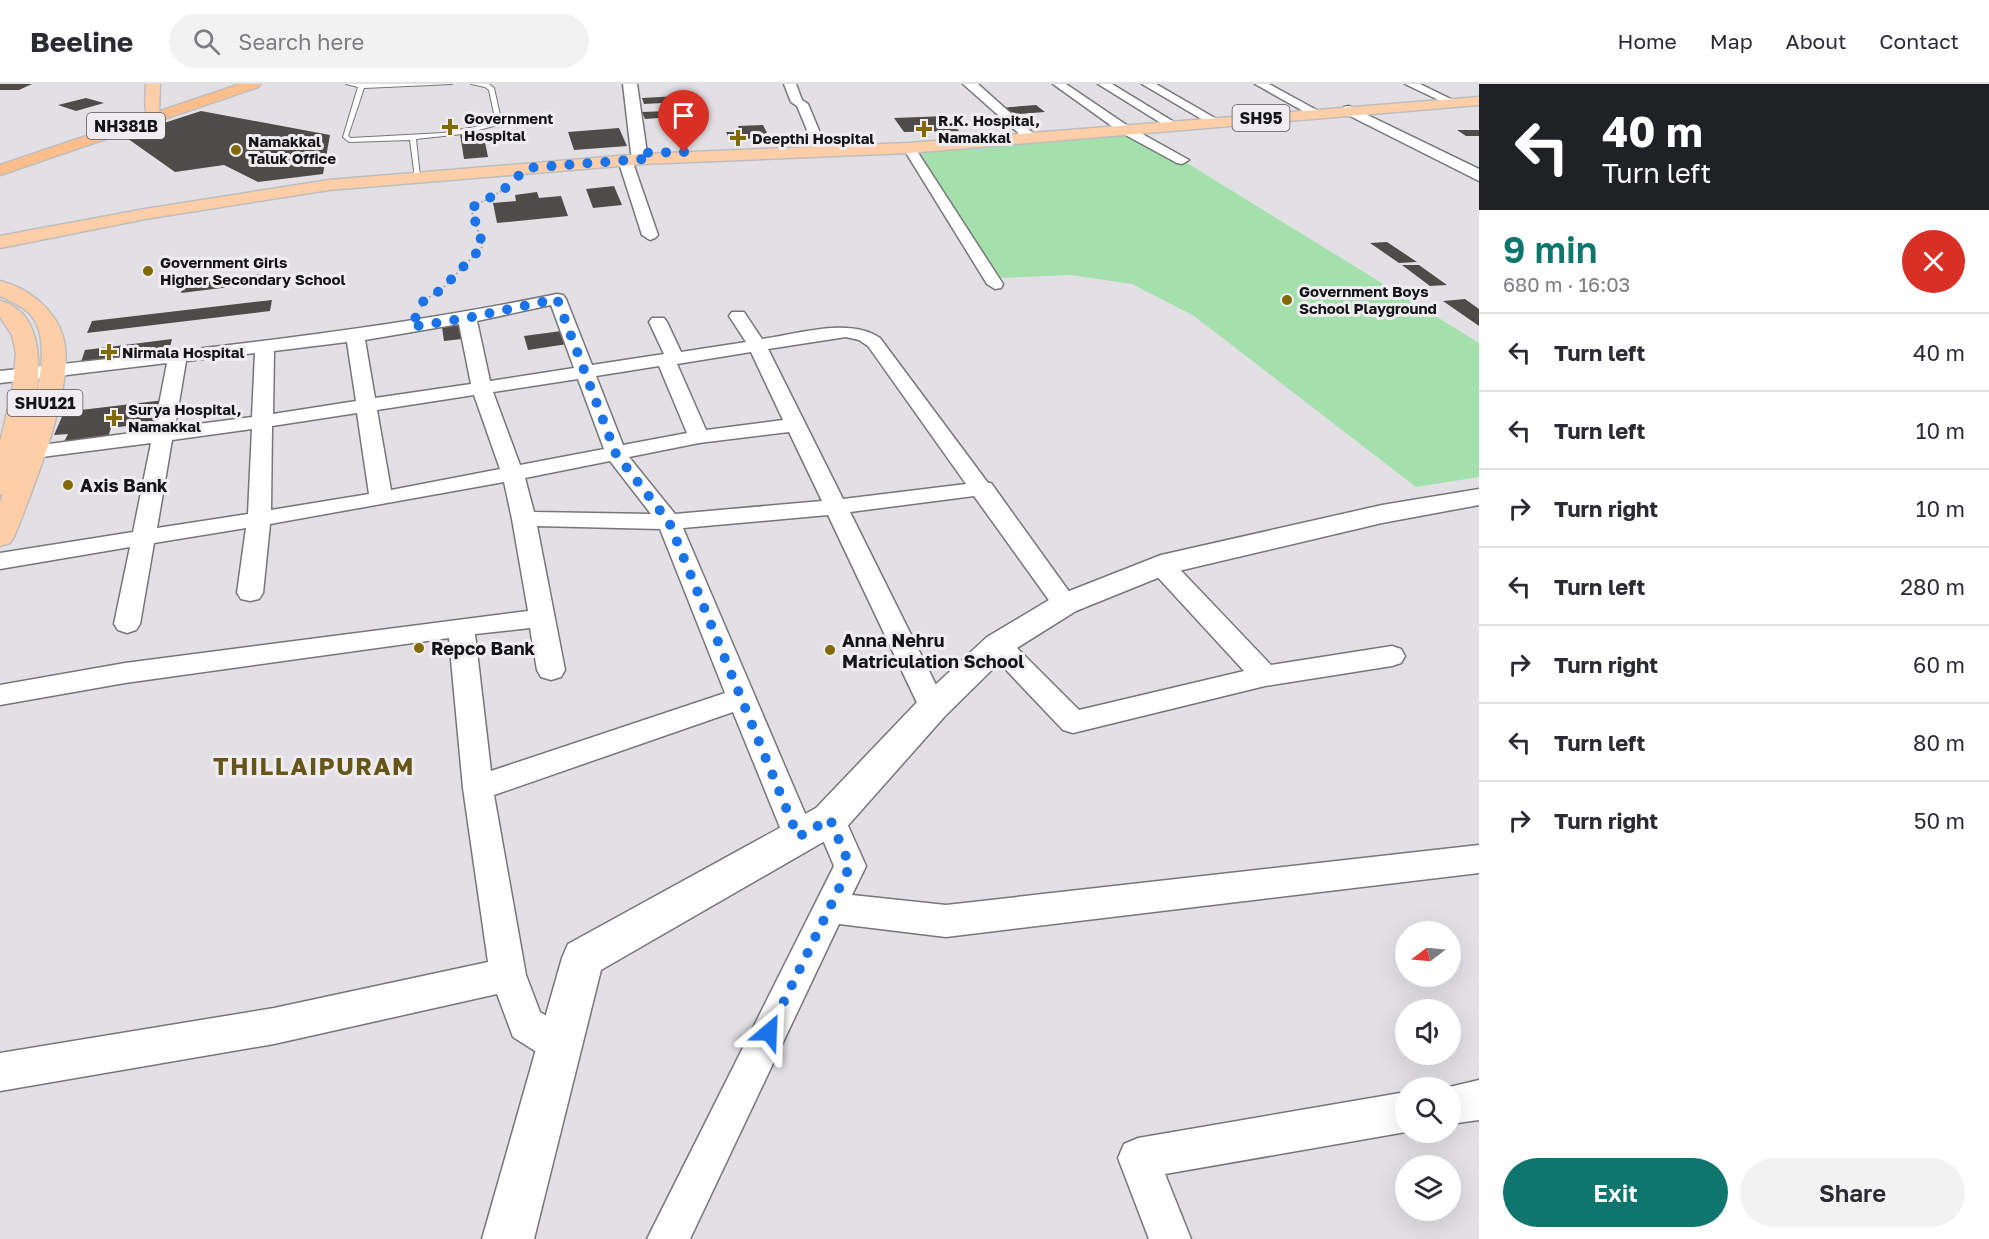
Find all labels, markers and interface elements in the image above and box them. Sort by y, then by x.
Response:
search box [169,14,589,68]
text: Beeline [30,25,133,58]
icon: search [190,25,223,58]
text: Search here [238,28,364,55]
text: Home [1617,28,1677,54]
text: Map [1710,28,1753,54]
text: About [1786,28,1846,54]
text: Contact [1879,28,1959,54]
pin [658,90,709,152]
icon: arrive [667,99,700,132]
road number: SH95 [1232,105,1290,131]
text: 40 m [1602,106,1703,156]
icon: left [1503,108,1581,186]
place label: Government Hospital [464,109,553,144]
place label: R.K. Hospital, Namakkal [938,111,1040,146]
road number: NH381B [87,113,165,139]
marker: Government Hospital [441,118,459,136]
marker: R.K. Hospital, Namakkal [915,120,933,138]
marker: Deepthi Hospital [729,129,747,147]
place label: Deepthi Hospital [752,129,874,147]
place label: Namakkal Taluk Office [248,132,336,167]
marker: Namakkal Taluk Office [229,143,243,157]
text: Turn left [1602,157,1711,189]
text: 9 min [1503,228,1598,271]
button: close [1902,230,1965,293]
place label: Government Girls Higher Secondary School [160,253,346,288]
marker: Government Girls Higher Secondary School [141,264,155,278]
text: 680 m · 16:03 [1503,272,1630,296]
place label: Government Boys School Playground [1299,282,1437,317]
marker: Government Boys School Playground [1280,293,1294,307]
icon: left [1503,336,1536,369]
text: Turn left [1554,339,1645,366]
text: 40 m [1913,339,1965,366]
marker: Nirmala Hospital [100,343,118,361]
place label: Nirmala Hospital [122,343,245,361]
road number: SHU121 [8,390,82,416]
place label: Surya Hospital, Namakkal [128,400,241,435]
marker: Surya Hospital, Namakkal [105,409,123,427]
icon: left [1503,414,1536,447]
text: Turn left [1554,417,1645,444]
text: 10 m [1916,417,1965,444]
place label: Axis Bank [80,474,168,496]
marker: Axis Bank [61,478,75,492]
icon: right [1503,492,1536,525]
text: Turn right [1554,495,1658,522]
text: 10 m [1916,495,1965,522]
icon: left [1503,570,1536,603]
text: Turn left [1554,573,1645,600]
text: 280 m [1900,573,1965,600]
place label: Anna Nehru Matriculation School [842,629,1024,672]
place label: Repco Bank [431,637,536,659]
marker: Repco Bank [412,641,426,655]
marker: Anna Nehru Matriculation School [823,643,837,657]
icon: right [1503,648,1536,681]
text: Turn right [1554,651,1658,678]
text: 60 m [1913,651,1965,678]
icon: left [1503,726,1536,759]
text: Turn left [1554,729,1645,756]
text: 80 m [1913,729,1965,756]
district label: THILLAIPURAM [213,751,415,780]
icon: right [1503,804,1536,837]
text: Turn right [1554,807,1658,834]
text: 50 m [1914,807,1965,834]
north arrow [1395,921,1461,987]
map controls [1395,921,1461,1221]
button: sound [1395,999,1461,1065]
position arrow [737,1000,801,1064]
button: search [1395,1077,1461,1143]
button: layers [1395,1155,1461,1221]
button: Exit [1503,1158,1728,1227]
button: Share [1740,1158,1965,1227]

